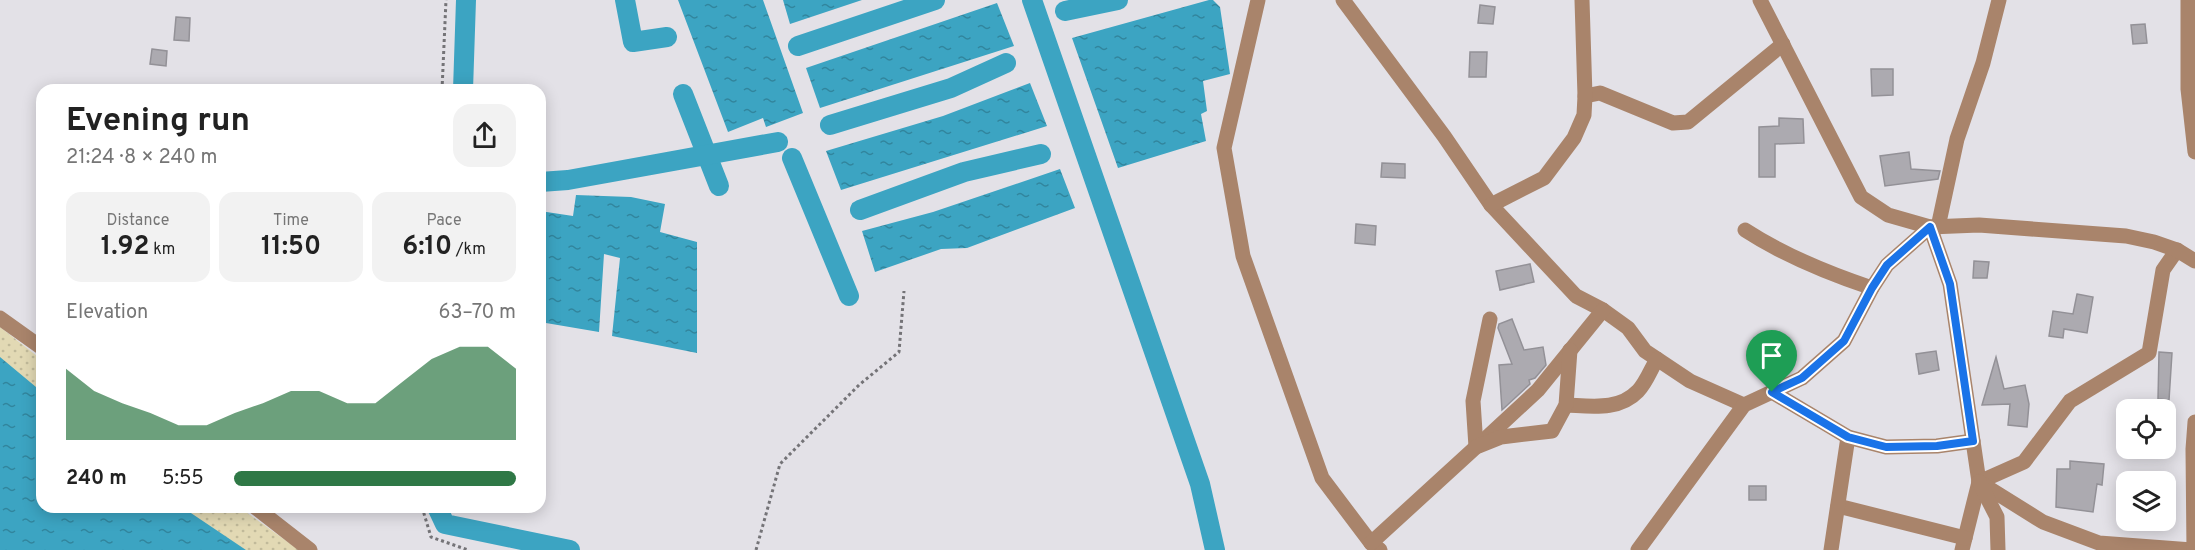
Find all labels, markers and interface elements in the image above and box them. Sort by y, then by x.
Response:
text: Evening run [66,101,250,143]
button: share [453,104,516,167]
text: 21:24 · 8 × 240 m [66,145,218,171]
text: Distance [107,211,169,231]
text: Time [273,211,309,231]
text: Pace [426,211,462,231]
text: 1.92 [101,231,149,264]
text: 11:50 [261,231,321,264]
text: 6:10 [402,231,452,264]
text: km [149,240,175,260]
text: /km [452,240,486,260]
text: Elevation [66,300,148,326]
text: 63–70 m [439,300,516,326]
pin [1746,330,1797,392]
icon: arrive [1755,339,1788,372]
map controls [2116,399,2176,531]
button: locate [2116,399,2176,459]
text: 240 m [66,466,127,492]
text: 5:55 [162,466,204,492]
button: layers [2116,471,2176,531]

